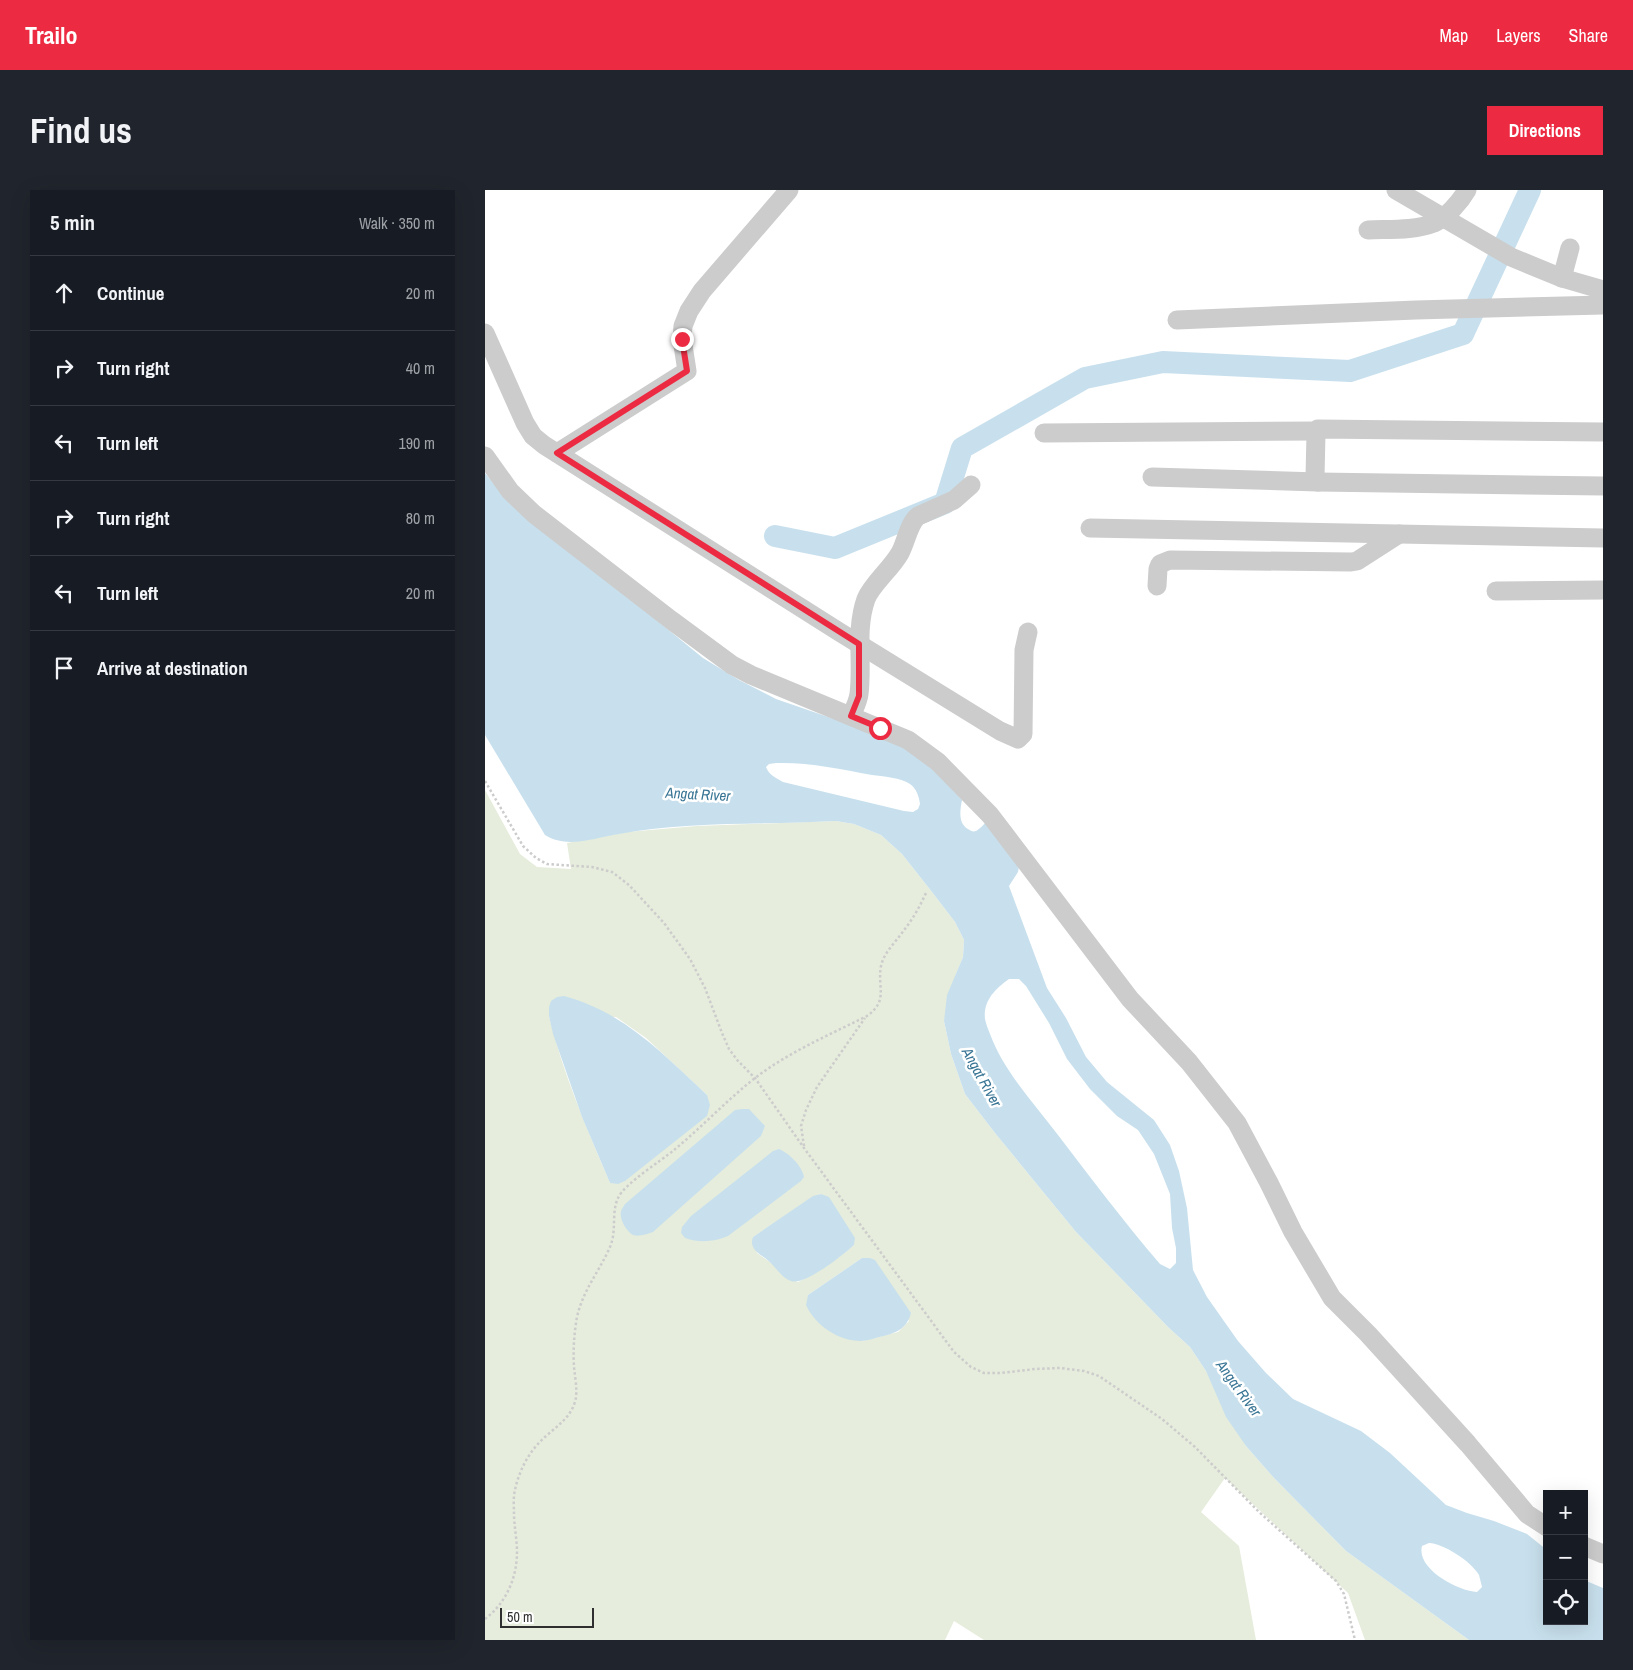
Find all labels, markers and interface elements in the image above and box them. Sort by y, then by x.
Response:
text: Trailo [25,19,78,51]
text: Map [1440,23,1468,48]
text: Layers [1496,23,1541,48]
text: Share [1569,23,1608,48]
button: Directions [1487,106,1603,155]
text: Find us [30,107,132,154]
text: 5 min [50,208,95,237]
text: Walk · 350 m [359,212,435,234]
icon: ahead [50,279,78,307]
text: Continue [97,280,165,306]
text: 20 m [406,282,435,304]
route end [671,328,694,351]
icon: right [50,354,78,382]
text: Turn right [97,355,169,381]
text: 40 m [406,357,435,379]
icon: left [50,429,78,457]
text: Turn left [97,430,158,456]
text: 190 m [399,432,435,454]
icon: right [50,504,78,532]
text: Turn right [97,505,169,531]
text: 80 m [406,507,435,529]
icon: left [50,579,78,607]
text: Turn left [97,580,158,606]
text: 20 m [406,582,435,604]
icon: arrive [50,654,78,682]
text: Arrive at destination [97,655,248,681]
route start [869,717,892,740]
water label: Angat River [664,782,732,806]
water label: Angat River [957,1043,1007,1111]
water label: Angat River [1211,1355,1267,1421]
map controls [1543,1490,1588,1625]
button: + [1543,1490,1588,1535]
button: − [1543,1535,1588,1580]
button: locate [1543,1580,1588,1625]
scale bar [500,1605,594,1628]
text: 50 m [507,1608,533,1626]

